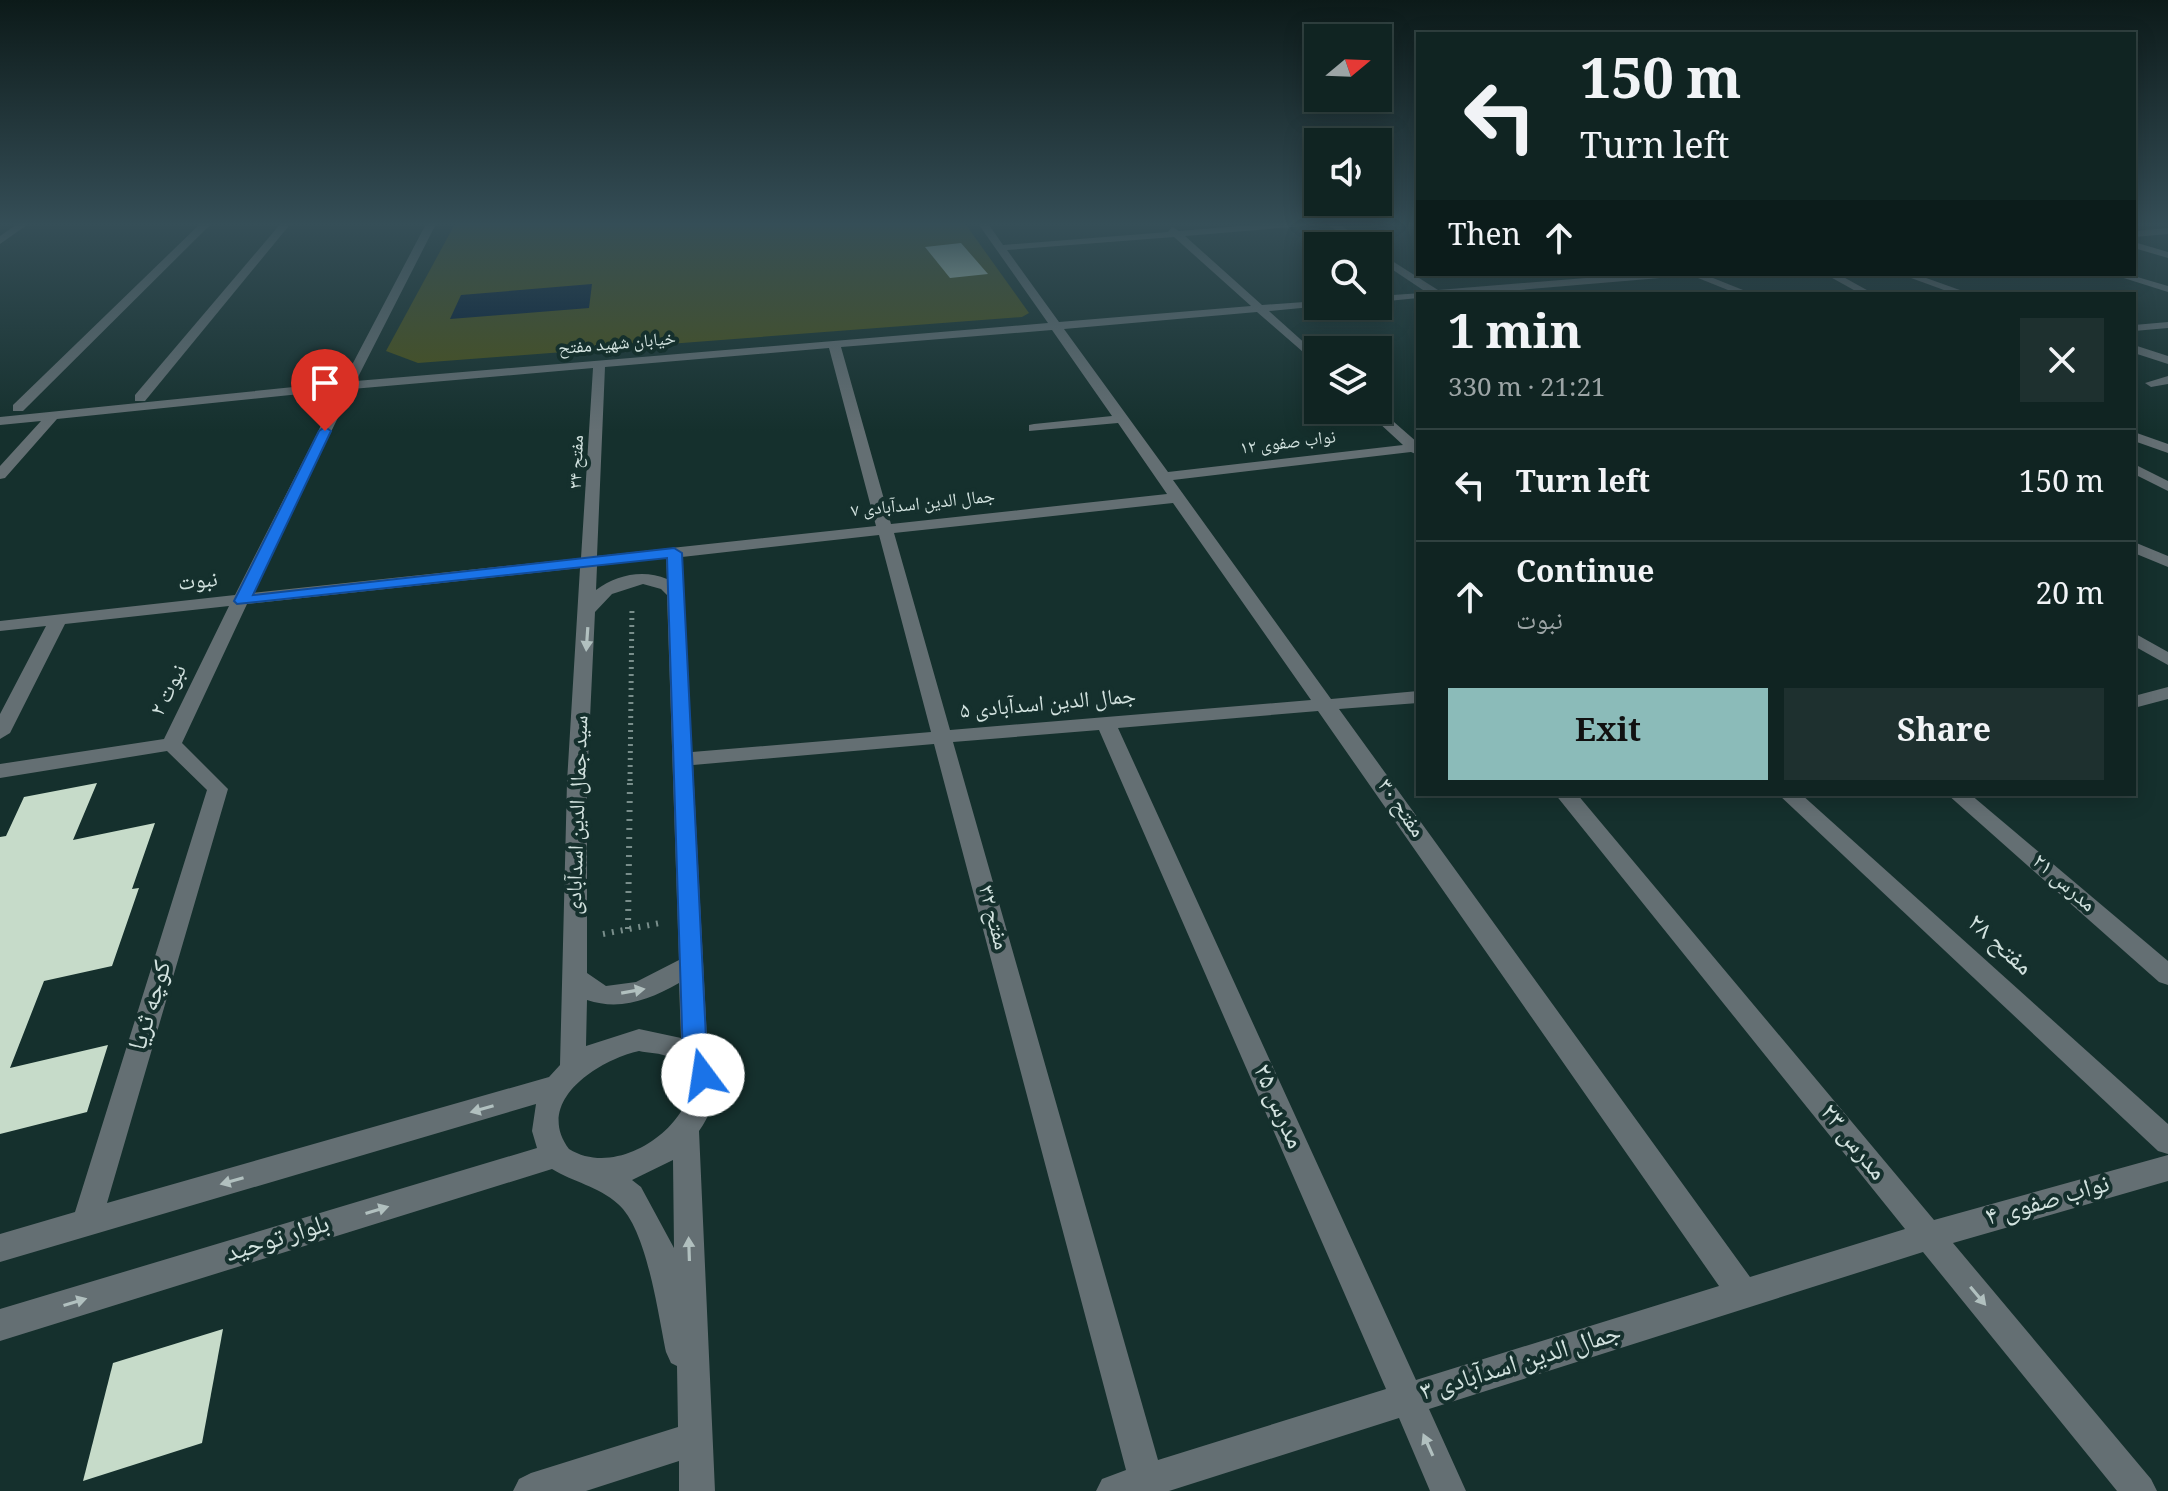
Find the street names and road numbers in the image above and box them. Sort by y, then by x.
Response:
street label: خیابان شهید مفتح [557,325,677,365]
street label: نواب صفوی ۱۲ [1238,423,1338,465]
street label: مفتح ۳۴ [562,435,594,489]
street label: جمال الدین اسدآبادی ۷ [850,483,996,527]
street label: نبوت [176,562,220,604]
street label: نبوت ۲ [141,658,199,724]
street label: جمال الدین اسدآبادی ۵ [958,678,1138,732]
street label: سید جمال الدین اسدآبادی [557,715,601,915]
street label: مفتح ۳۰ [1366,771,1434,847]
street label: مدرس ۲۱ [2022,845,2104,923]
street label: مفتح ۳۲ [965,881,1019,955]
street label: مفتح ۲۸ [1955,904,2043,988]
street label: کوچه ثریا [118,955,187,1056]
street label: مدرس ۲۵ [1239,1057,1315,1157]
street label: مدرس ۲۳ [1807,1094,1897,1192]
street label: نواب صفوی ۴ [1981,1163,2115,1241]
street label: بلوار توحید [220,1203,336,1277]
street label: جمال الدین اسدآبادی ۳ [1415,1312,1627,1416]

